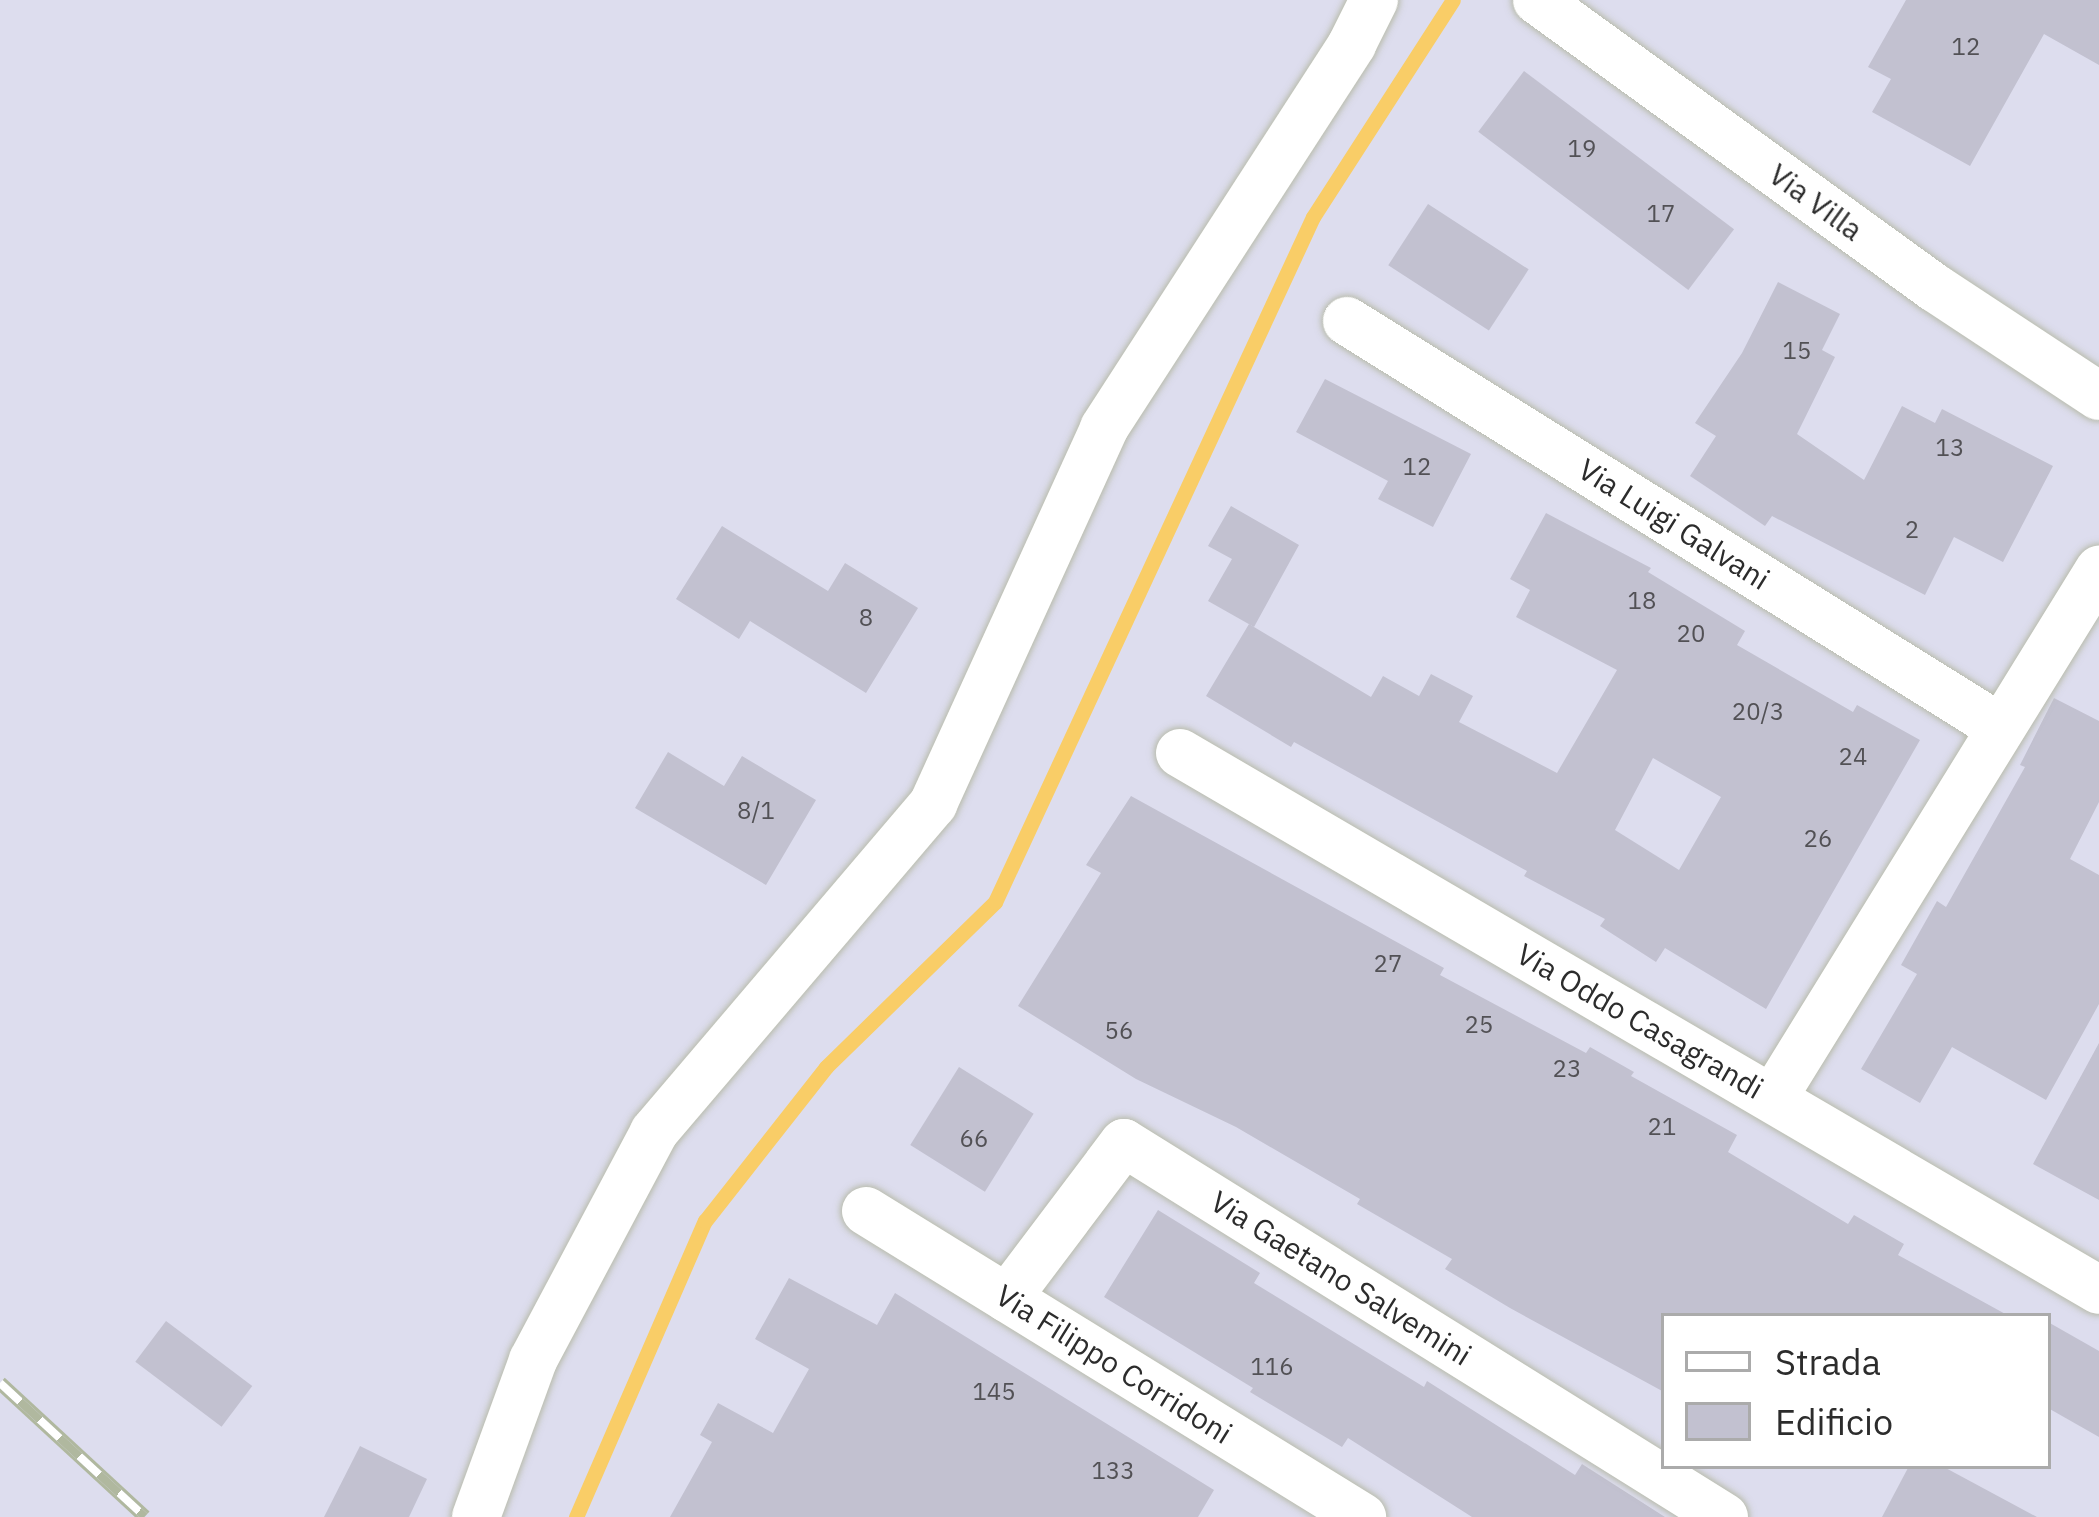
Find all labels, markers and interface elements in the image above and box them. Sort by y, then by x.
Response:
house number: 12 [1952,33,1980,61]
house number: 19 [1568,135,1596,163]
street label: Via Villa [1762,156,1870,248]
house number: 17 [1647,200,1675,228]
house number: 15 [1783,337,1811,365]
house number: 13 [1936,434,1964,462]
street label: Via Luigi Galvani [1572,451,1776,597]
house number: 12 [1403,453,1431,481]
house number: 2 [1905,516,1919,544]
house number: 18 [1628,587,1656,615]
house number: 8 [859,604,873,632]
house number: 20 [1677,620,1705,648]
house number: 20/3 [1732,698,1784,726]
house number: 24 [1839,743,1867,771]
house number: 8/1 [737,797,775,825]
house number: 26 [1804,825,1832,853]
street label: Via Oddo Casagrandi [1510,936,1770,1106]
house number: 27 [1374,950,1402,978]
house number: 25 [1465,1011,1493,1039]
house number: 56 [1105,1017,1133,1045]
house number: 23 [1553,1055,1581,1083]
house number: 21 [1648,1113,1676,1141]
house number: 66 [960,1125,988,1153]
street label: Via Gaetano Salvemini [1204,1183,1478,1373]
street label: Via Filippo Corridoni [989,1277,1239,1451]
legend [1661,1313,2051,1469]
text: Strada [1775,1338,1881,1385]
house number: 116 [1250,1353,1294,1381]
house number: 145 [972,1378,1016,1406]
text: Edificio [1775,1398,1893,1445]
house number: 133 [1091,1457,1135,1485]

